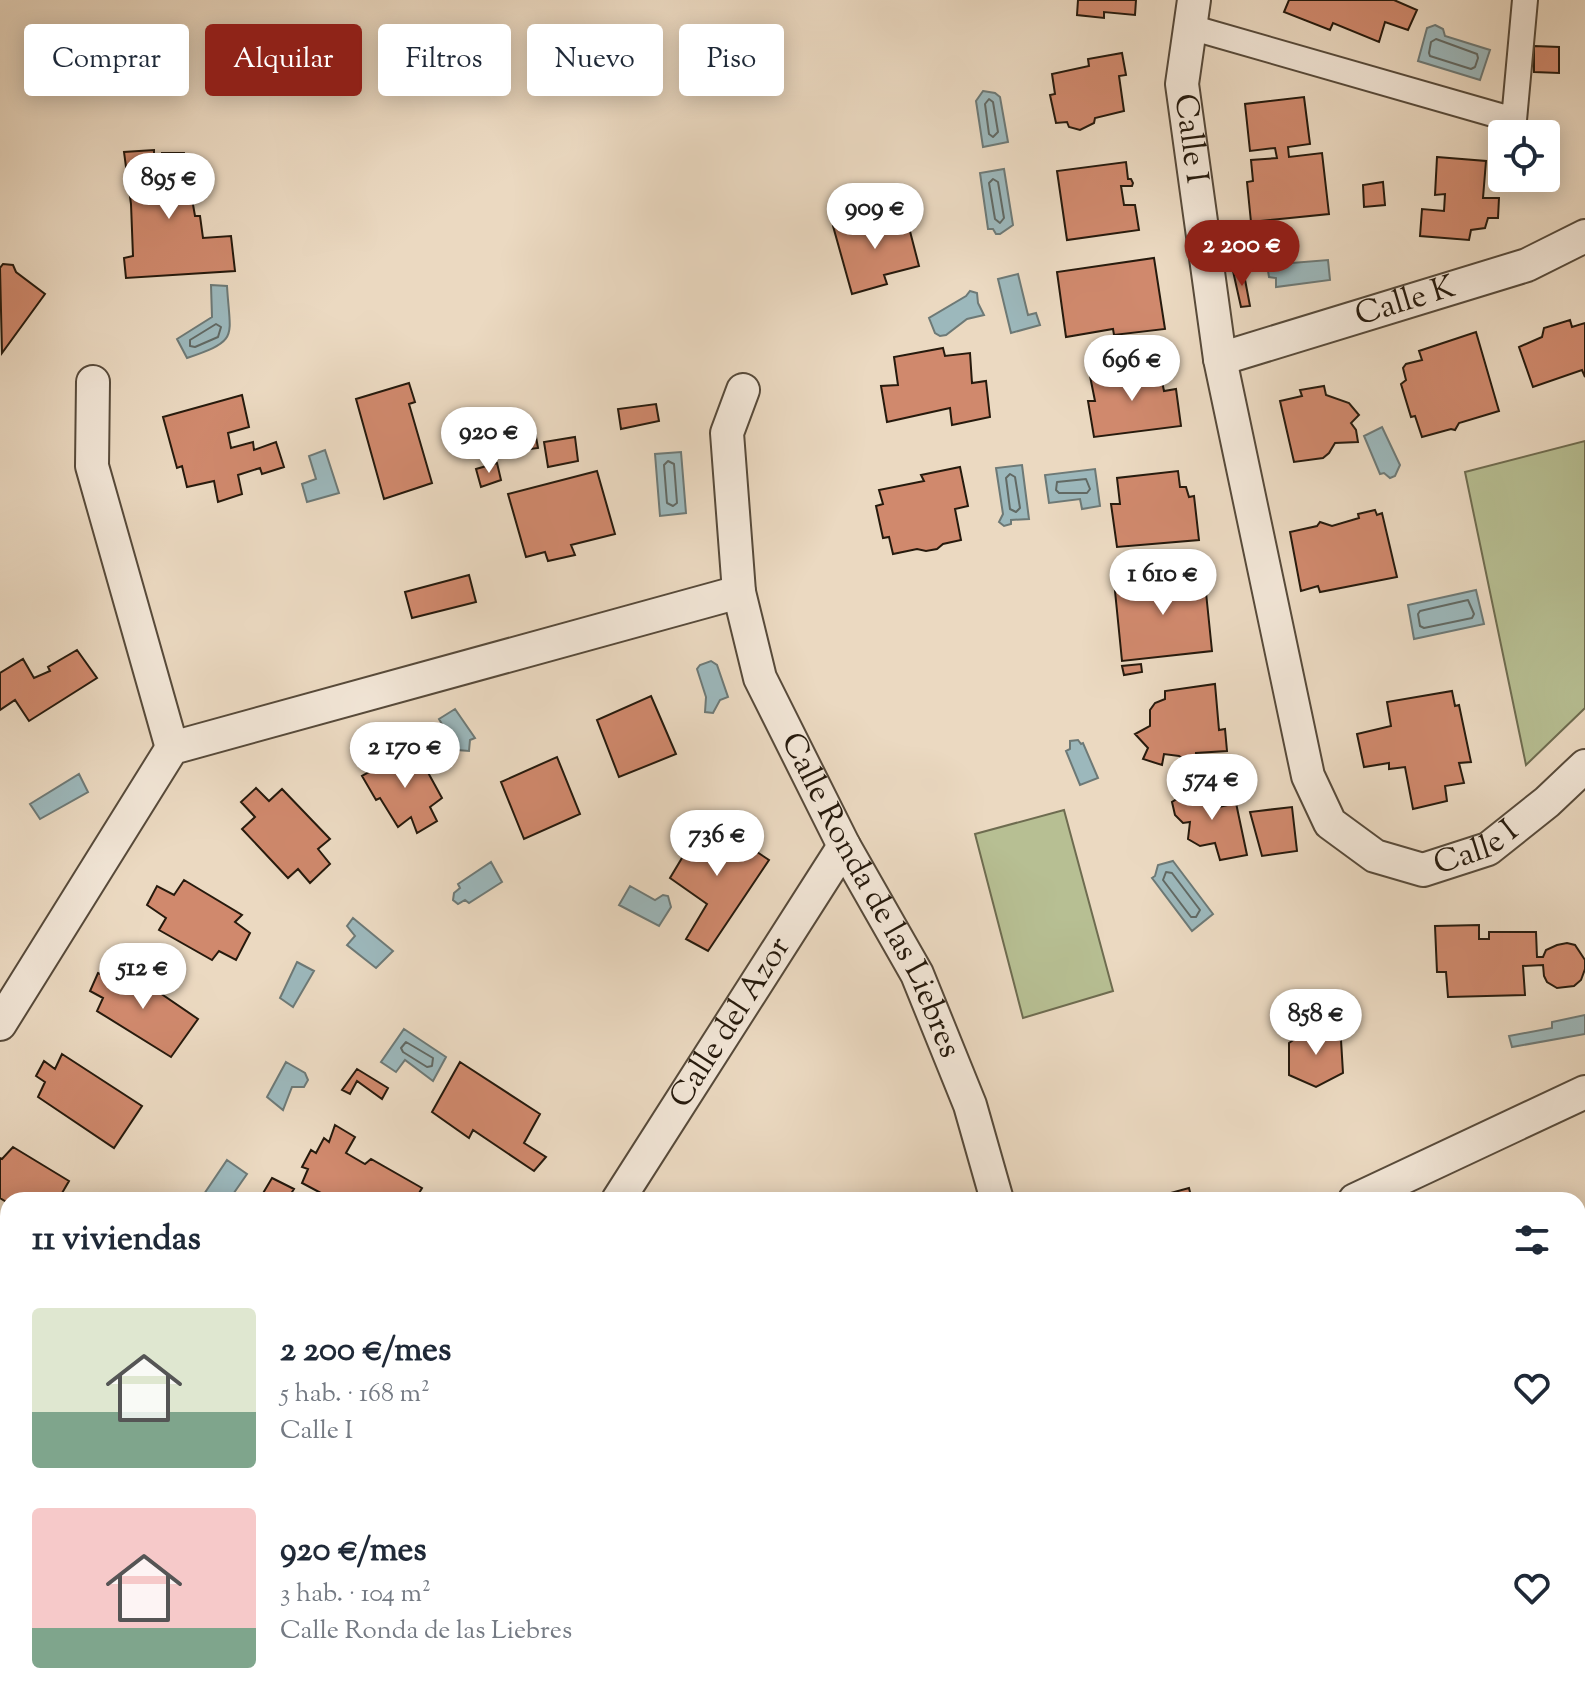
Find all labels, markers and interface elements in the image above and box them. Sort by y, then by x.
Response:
chip: Comprar [24,24,189,96]
chip: Alquilar [205,24,362,96]
chip: Filtros [378,24,511,96]
chip: Nuevo [527,24,663,96]
chip: Piso [679,24,784,96]
street label: Calle I [1161,91,1218,186]
map controls [1488,120,1560,192]
button: locate [1488,120,1560,192]
pin: 895 € [113,153,225,221]
text: 895 € [141,160,197,197]
pin: 909 € [819,183,931,251]
text: 909 € [845,190,905,227]
pin: 2 200 € [1168,220,1316,288]
text: 2 200 € [1203,227,1281,264]
street label: Calle K [1350,265,1461,339]
pin: 696 € [1076,335,1188,403]
text: 696 € [1102,342,1162,379]
pin: 920 € [433,407,545,475]
text: 920 € [459,414,519,451]
pin: 1 610 € [1089,549,1237,617]
text: 1 610 € [1128,556,1198,593]
pin: 2 170 € [331,722,479,790]
street label: Calle Ronda de las Liebres [768,725,972,1065]
text: 2 170 € [368,729,442,766]
pin: 574 € [1156,754,1268,822]
text: 574 € [1185,761,1239,798]
pin: 736 € [661,810,773,878]
street label: Calle I [1428,810,1529,888]
text: 736 € [688,817,746,854]
street label: Calle del Azor [659,928,803,1118]
pin: 512 € [87,943,199,1011]
text: 512 € [117,950,169,987]
pin: 858 € [1260,989,1372,1057]
text: 858 € [1288,996,1344,1033]
text: 11 viviendas [32,1216,201,1265]
icon: filters [1510,1218,1554,1262]
text: 2 200 €/mes [280,1327,451,1376]
icon: home [96,1340,192,1436]
icon: heart [1510,1366,1554,1410]
text: 5 hab. · 168 m² [280,1376,430,1413]
text: Calle I [280,1413,353,1450]
text: 920 €/mes [280,1527,427,1576]
icon: home [96,1540,192,1636]
icon: heart [1510,1566,1554,1610]
text: 3 hab. · 104 m² [280,1576,431,1613]
text: Calle Ronda de las Liebres [280,1613,572,1650]

